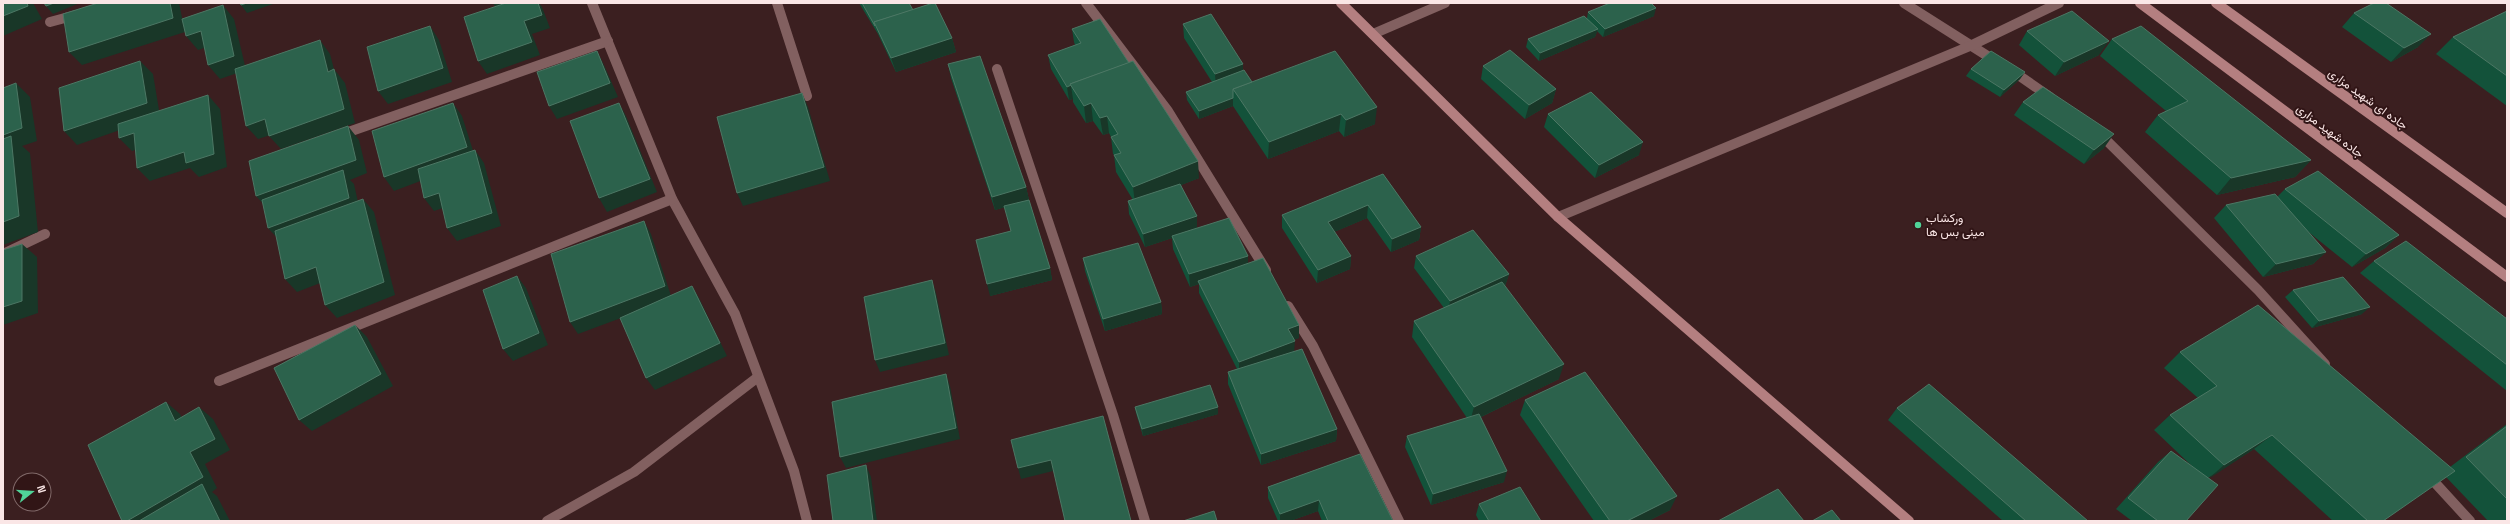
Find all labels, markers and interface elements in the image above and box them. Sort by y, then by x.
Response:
street label: جاده ای شهید مزاری [2325,65,2411,133]
street label: جاده شهید مزاری [2293,100,2367,162]
place label: ورکشاب مینی بس ها [1926,210,1985,240]
marker: ورکشاب مینی بس ها [1913,220,1923,230]
north arrow [12,472,52,512]
text: N [34,484,49,495]

